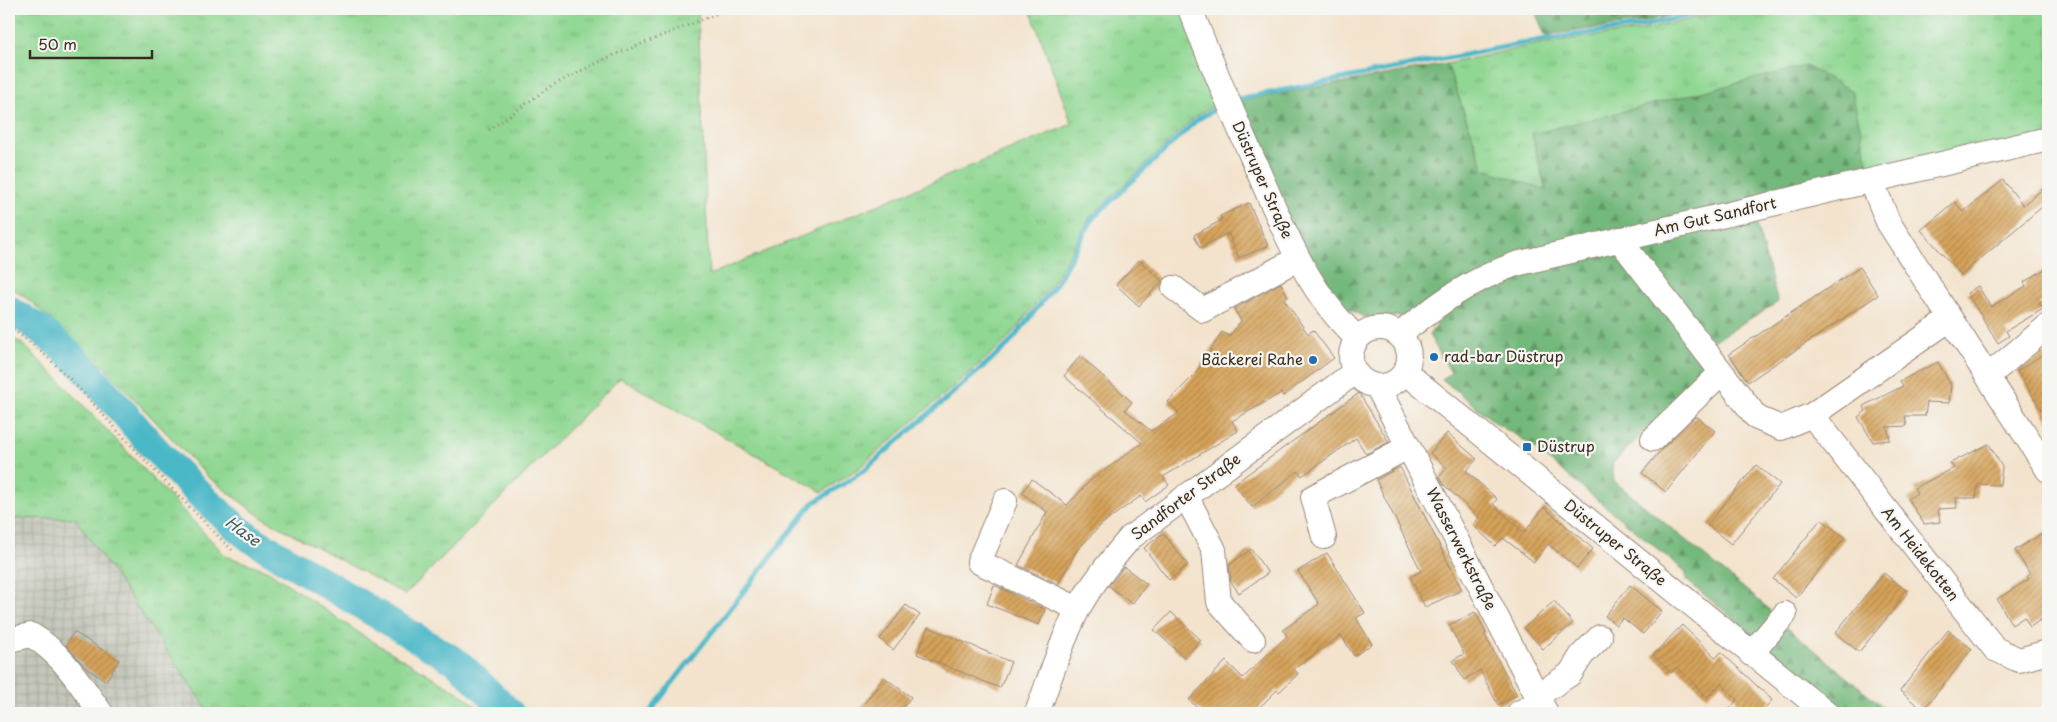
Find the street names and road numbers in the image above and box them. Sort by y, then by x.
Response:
street label: Düstruper Straße [1227,117,1300,242]
street label: Am Gut Sandfort [1651,190,1778,241]
street label: Sandforter Straße [1125,447,1245,545]
street label: Wasserwerkstraße [1422,483,1503,614]
street label: Düstruper Straße [1560,493,1672,591]
street label: Am Heidekotten [1877,501,1966,605]

